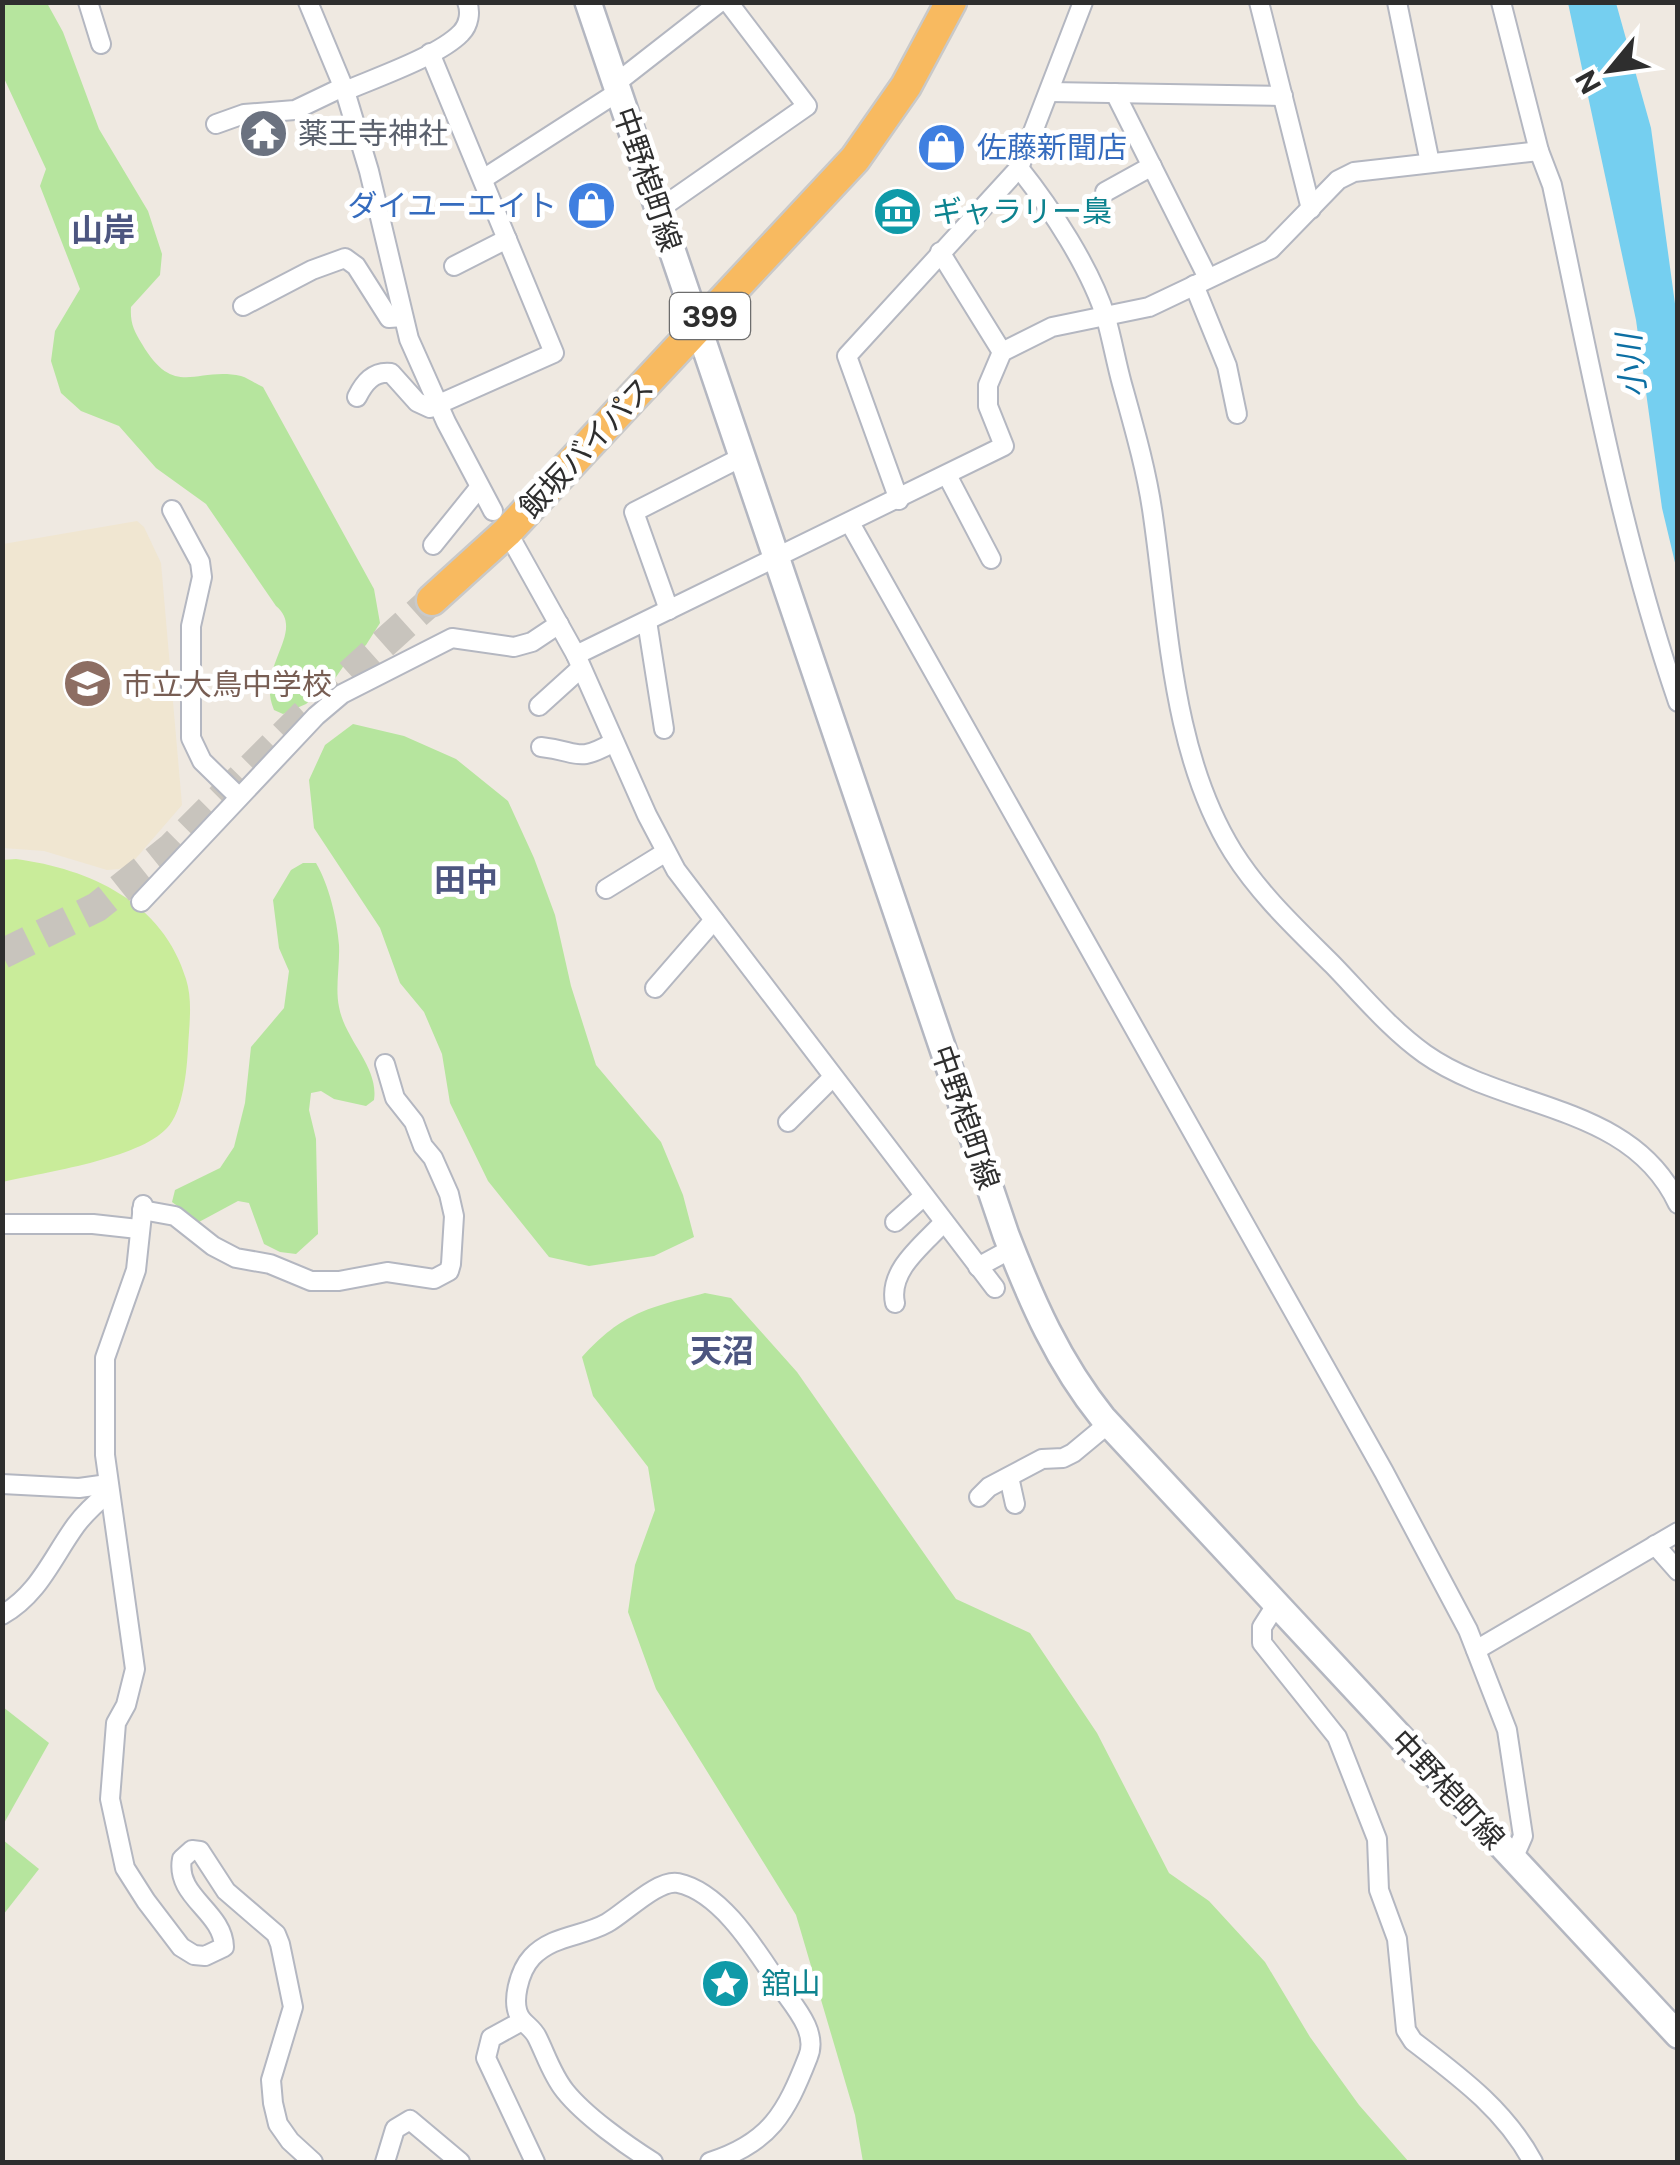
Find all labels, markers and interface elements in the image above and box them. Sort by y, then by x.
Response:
north arrow [1560,20,1660,120]
text: N [1568,65,1607,100]
street label: 中野梍町線 [607,102,689,256]
temple icon: 薬王寺神社 [237,107,289,159]
place label: 薬王寺神社 [298,115,448,151]
shop icon: 佐藤新聞店 [916,121,968,173]
place label: 佐藤新聞店 [977,129,1127,165]
shop icon: ダイユーエイト [566,179,618,231]
museum icon: ギャラリー梟 [871,185,923,237]
place label: ダイユーエイト [348,187,557,223]
place label: ギャラリー梟 [932,193,1112,229]
district label: 山岸 [71,211,135,248]
road number: 399 [670,293,750,339]
water label: 小川 [1610,330,1652,399]
street label: 飯坂バイパス [512,369,660,525]
school or university icon: 市立大鳥中学校 [61,658,113,710]
place label: 市立大鳥中学校 [122,666,332,702]
district label: 田中 [434,861,498,898]
street label: 中野梍町線 [925,1040,1007,1194]
district label: 天沼 [690,1332,754,1369]
street label: 中野梍町線 [1384,1722,1512,1856]
place icon: 舘山 [700,1957,752,2009]
place label: 舘山 [761,1965,821,2001]

